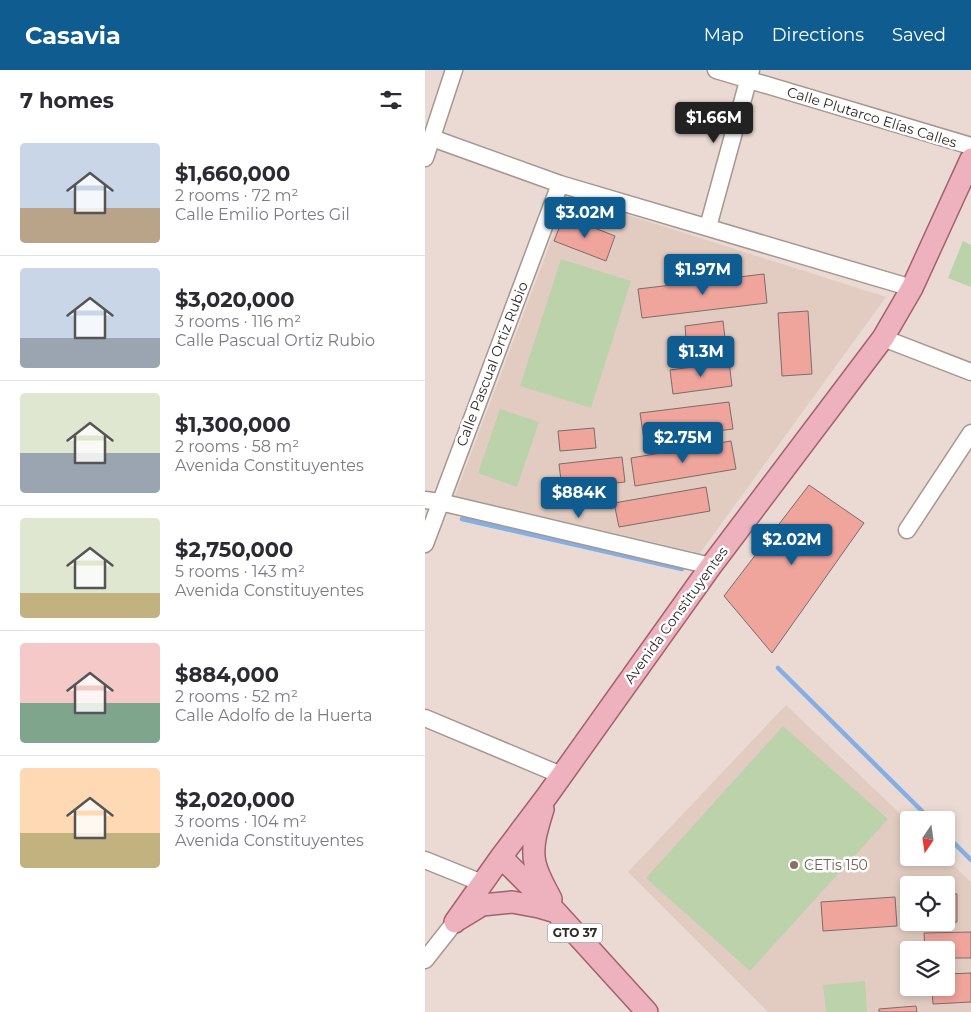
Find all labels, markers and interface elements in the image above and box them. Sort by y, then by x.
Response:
text: Casavia [25,21,121,50]
text: Map [704,24,744,46]
text: Directions [772,24,864,46]
text: Saved [892,24,946,46]
street label: Calle Plutarco Elías Calles [785,83,959,152]
icon: filters [377,86,405,114]
text: 7 homes [20,88,114,113]
pin: $1.66M [673,102,755,144]
text: $1.66M [686,108,742,127]
text: $1,660,000 [175,161,290,186]
icon: home [60,163,120,223]
text: 2 rooms · 72 m² [175,186,298,205]
pin: $3.02M [544,196,626,239]
text: $3.02M [555,203,615,222]
text: Calle Emilio Portes Gil [175,205,350,224]
pin: $1.97M [662,254,744,296]
text: $1.97M [675,260,731,279]
street label: Calle Pascual Ortiz Rubio [452,279,532,449]
text: $3,020,000 [175,287,295,312]
icon: home [60,288,120,348]
text: 3 rooms · 116 m² [175,312,301,331]
text: Calle Pascual Ortiz Rubio [175,331,375,350]
pin: $1.3M [666,336,736,378]
text: $1.3M [678,342,724,361]
text: $1,300,000 [175,412,291,437]
icon: home [60,413,120,473]
pin: $2.75M [642,422,724,464]
text: $2.75M [654,428,712,447]
text: 2 rooms · 58 m² [175,437,299,456]
text: Avenida Constituyentes [175,456,364,475]
pin: $884K [544,476,614,519]
text: $884K [552,483,606,502]
pin: $2.02M [751,524,833,566]
text: $2.02M [762,530,822,549]
text: $2,750,000 [175,537,293,562]
icon: home [60,538,120,598]
street label: Avenida Constituyentes [620,543,732,687]
text: 5 rooms · 143 m² [175,562,305,581]
text: Avenida Constituyentes [175,581,364,600]
text: $884,000 [175,662,279,687]
icon: home [60,663,120,723]
text: 2 rooms · 52 m² [175,687,298,706]
text: Calle Adolfo de la Huerta [175,706,373,725]
text: $2,020,000 [175,787,295,812]
icon: home [60,788,120,848]
north arrow [900,811,955,866]
map controls [900,811,955,996]
text: 3 rooms · 104 m² [175,812,307,831]
text: Avenida Constituyentes [175,831,364,850]
place label: CETis 150 [804,856,868,874]
marker: CETis 150 [788,859,800,871]
button: locate [900,876,955,931]
road number: GTO 37 [547,924,603,942]
button: layers [900,941,955,996]

